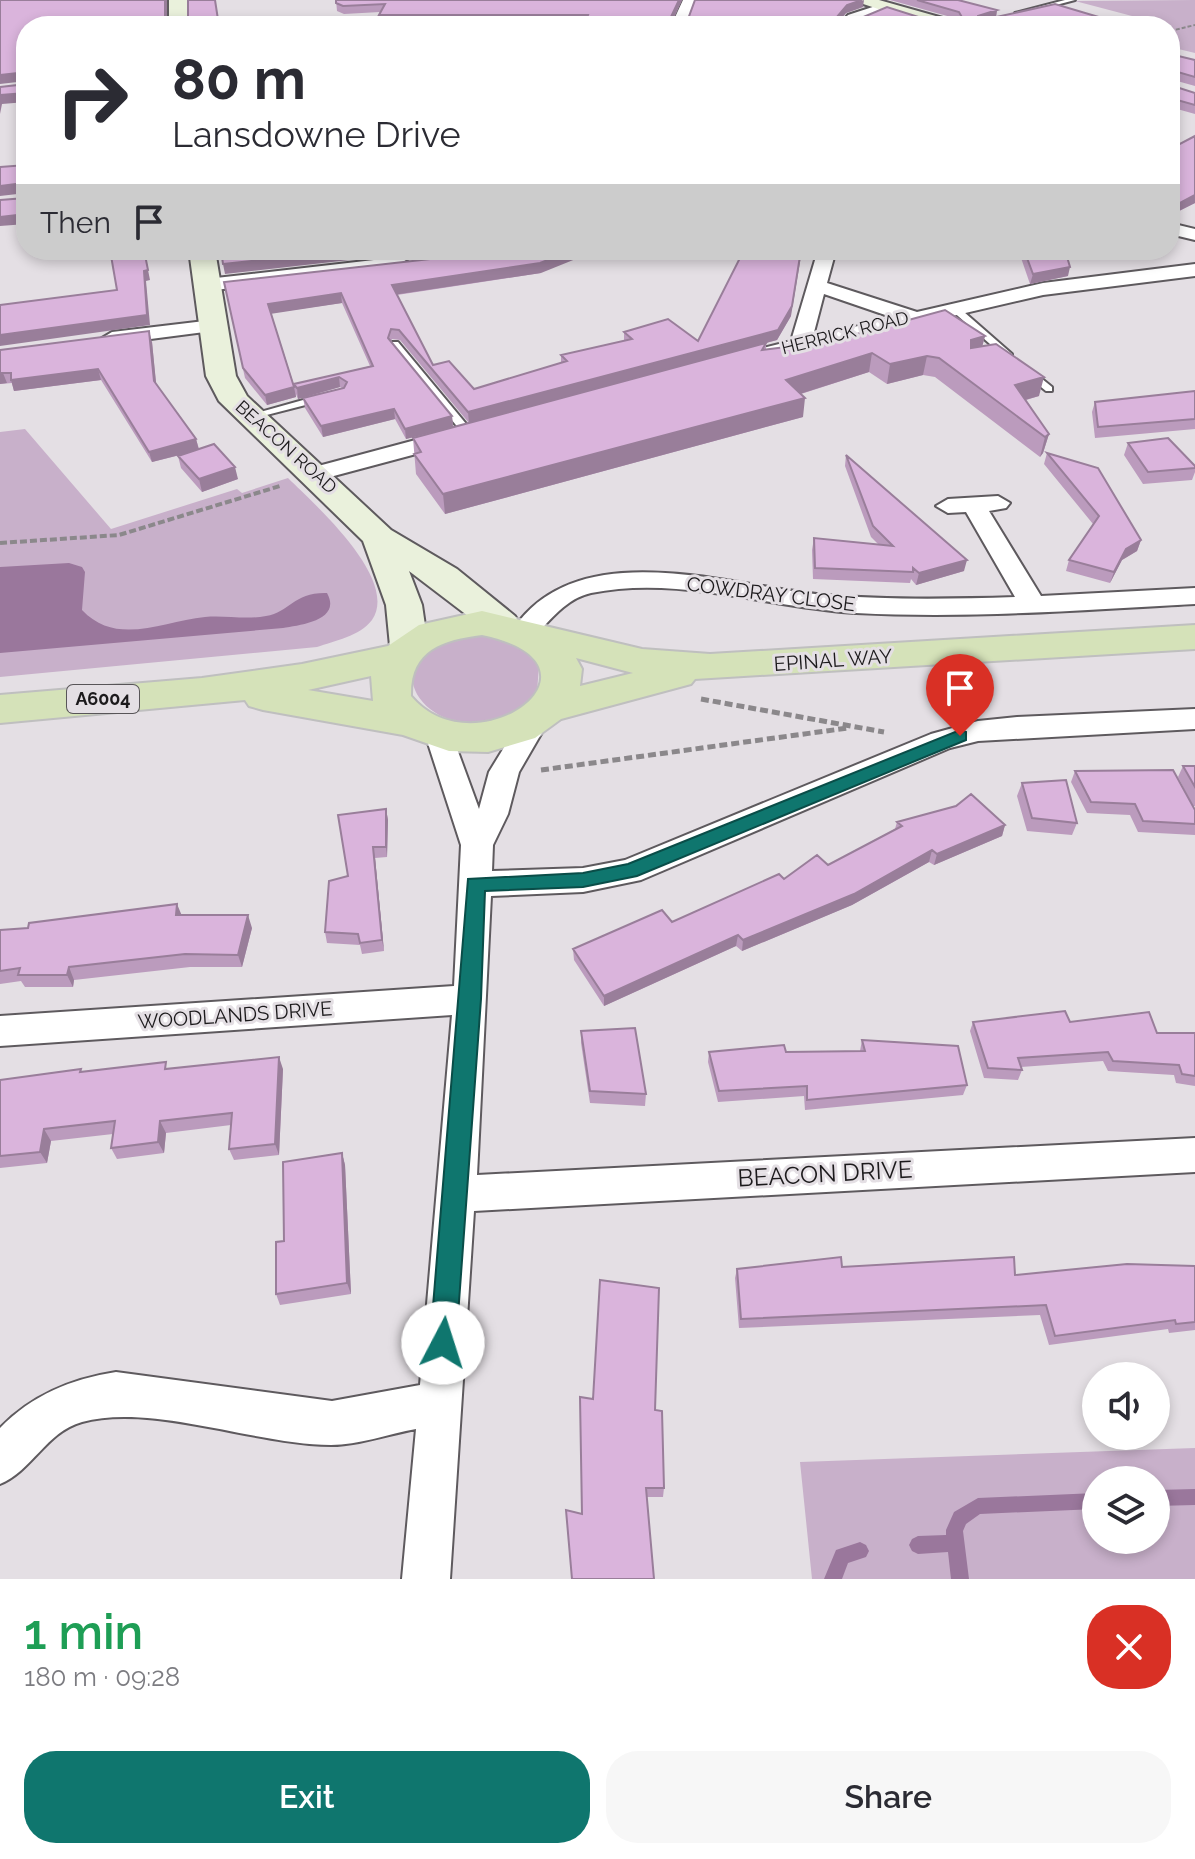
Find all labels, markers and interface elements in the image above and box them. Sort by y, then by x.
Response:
text: 80 m [172,46,306,112]
icon: right [40,48,144,152]
text: Lansdowne Drive [172,113,461,155]
icon: arrive [127,200,171,244]
text: Then [40,205,111,240]
street label: HERRICK ROAD [779,307,911,358]
street label: BEACON ROAD [231,396,341,498]
street label: COWDRAY CLOSE [685,572,857,616]
street label: EPINAL WAY [773,644,893,676]
pin [926,654,994,736]
icon: arrive [938,666,982,710]
road number: A6004 [67,685,139,713]
street label: WOODLANDS DRIVE [137,996,333,1034]
street label: BEACON DRIVE [737,1154,913,1193]
position arrow [401,1301,485,1385]
map controls [1082,1362,1170,1554]
button: sound [1082,1362,1170,1450]
button: layers [1082,1466,1170,1554]
text: 1 min [24,1604,143,1660]
button: close [1087,1605,1171,1689]
text: 180 m · 09:28 [24,1662,180,1692]
button: Exit [24,1751,590,1843]
button: Share [606,1751,1171,1843]

